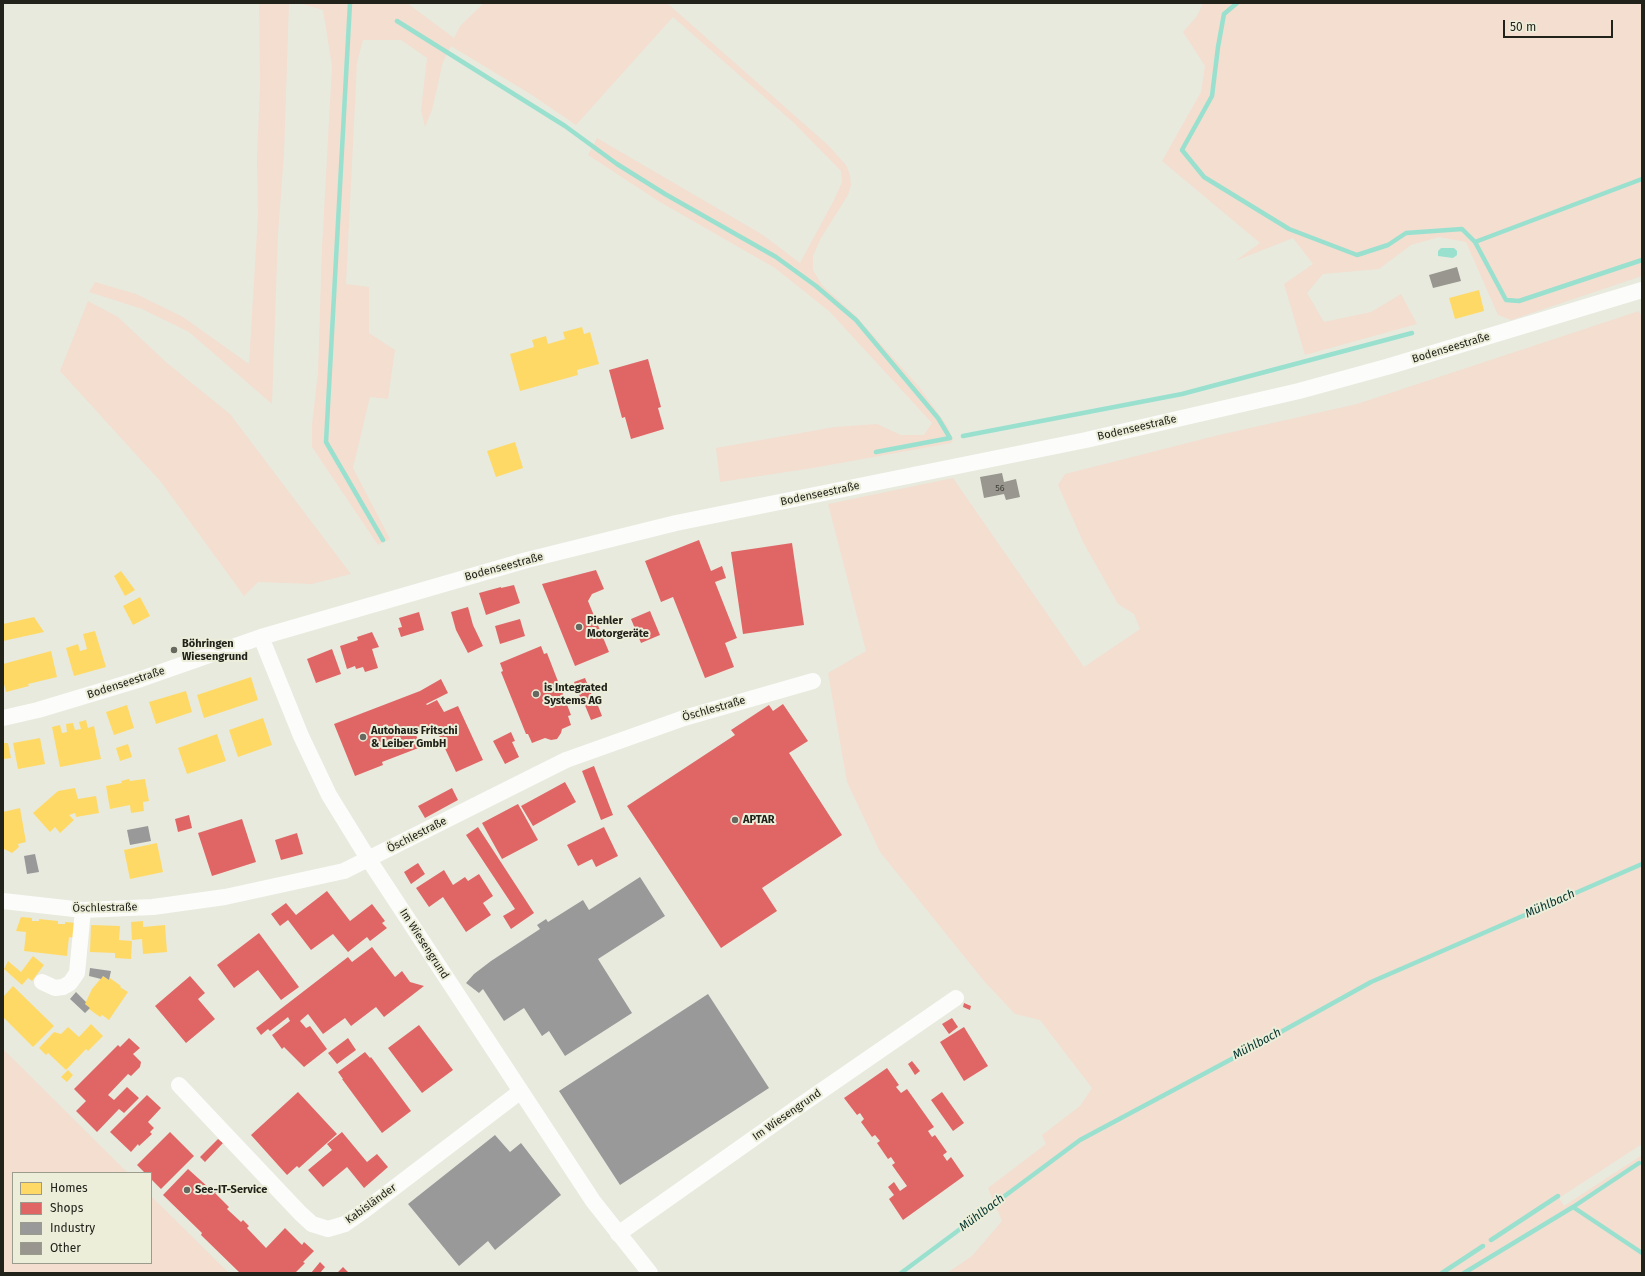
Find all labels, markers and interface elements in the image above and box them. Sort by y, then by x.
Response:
scale bar [1505,12,1615,38]
text: 50 m [1510,20,1536,34]
street label: Bodenseestraße [1410,330,1492,366]
street label: Bodenseestraße [1096,412,1178,444]
street label: Bodenseestraße [779,479,861,509]
house number: 56 [995,483,1005,493]
street label: Bodenseestraße [463,550,545,584]
place label: Piehler Motorgeräte [587,614,649,640]
marker: Piehler Motorgeräte [574,622,584,632]
place label: Böhringen Wiesengrund [182,637,248,663]
marker: Böhringen Wiesengrund [169,645,179,655]
street label: Bodenseestraße [86,664,166,702]
place label: is Integrated Systems AG [544,681,608,707]
marker: is Integrated Systems AG [531,689,541,699]
street label: Öschlestraße [681,694,747,724]
place label: Autohaus Fritschi & Leiber GmbH [371,724,458,750]
marker: Autohaus Fritschi & Leiber GmbH [358,732,368,742]
place label: APTAR [743,813,774,827]
street label: Öschlestraße [385,814,449,856]
marker: APTAR [730,815,740,825]
water label: Mühlbach [1523,887,1577,921]
street label: Öschlestraße [72,901,138,915]
street label: Im Wiesengrund [396,907,452,981]
water label: Mühlbach [1230,1025,1284,1063]
street label: Im Wiesengrund [750,1086,824,1144]
legend [12,1172,152,1264]
text: Homes [50,1181,88,1195]
street label: Kabisländer [343,1181,399,1227]
place label: See-IT-Service [195,1183,267,1197]
marker: See-IT-Service [182,1185,192,1195]
water label: Mühlbach [956,1191,1008,1235]
text: Shops [50,1201,83,1215]
text: Industry [50,1221,95,1235]
text: Other [50,1241,81,1255]

